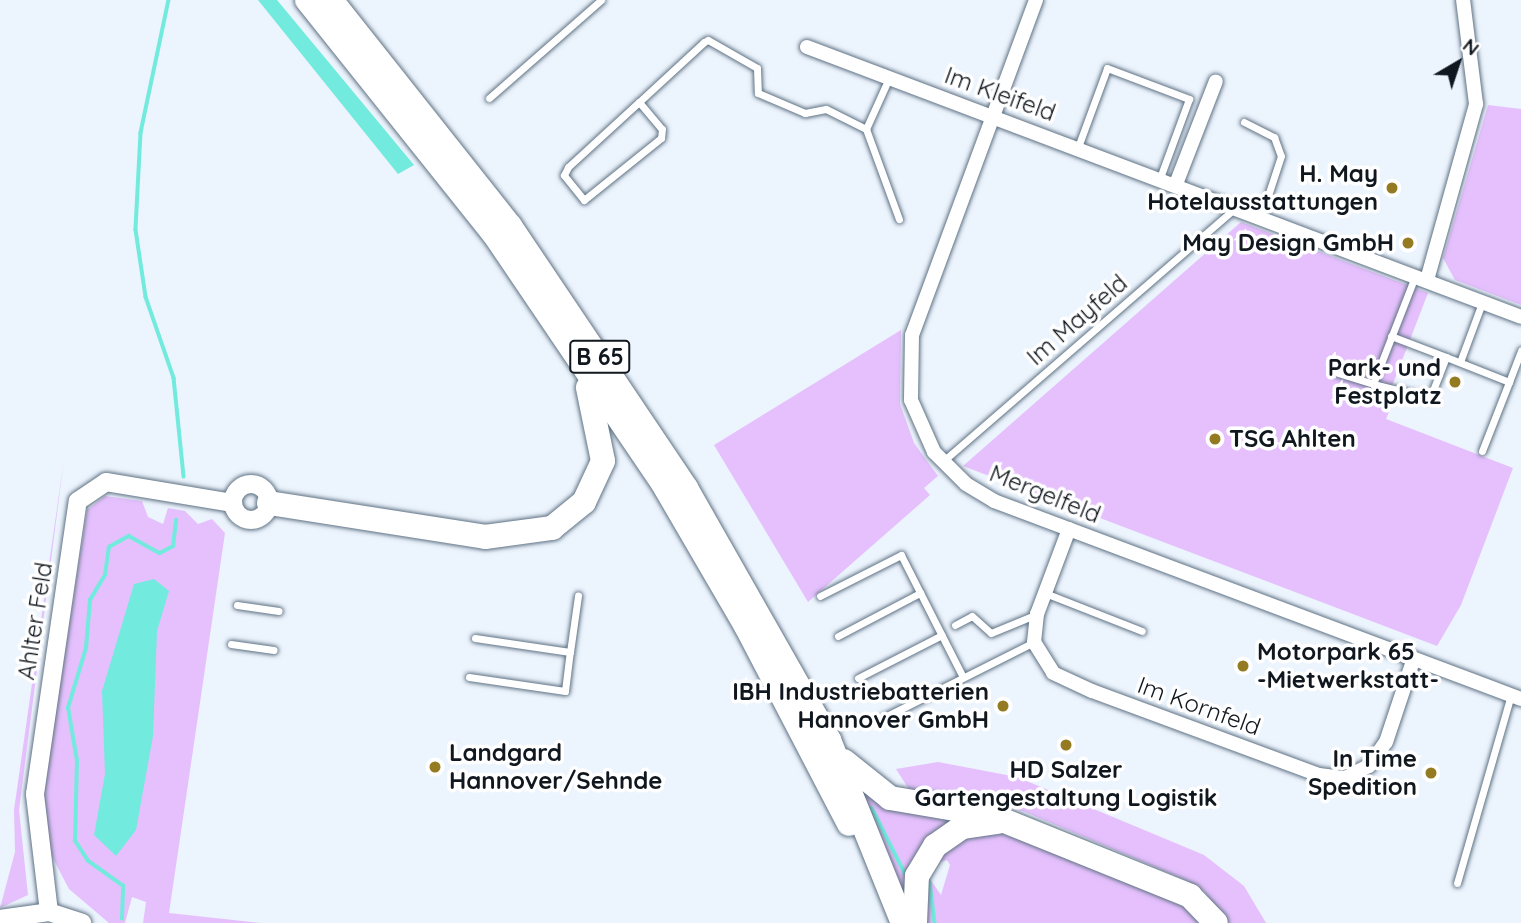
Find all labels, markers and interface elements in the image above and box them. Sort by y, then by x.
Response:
north arrow [1423,28,1493,98]
text: N [1458,33,1484,60]
street label: Im Kleifeld [941,61,1059,127]
place label: H. May Hotelausstattungen [1147,160,1378,216]
marker: H. May Hotelausstattungen [1384,180,1400,196]
place label: May Design GmbH [1182,229,1394,257]
marker: May Design GmbH [1400,235,1416,251]
street label: Im Mayfeld [1021,269,1133,371]
road number: B 65 [568,338,632,376]
place label: Park- und Festplatz [1328,354,1441,410]
marker: Park- und Festplatz [1447,374,1463,390]
place label: TSG Ahlten [1229,425,1356,453]
marker: TSG Ahlten [1207,431,1223,447]
street label: Mergelfeld [985,459,1105,529]
street label: Ahlter Feld [12,560,58,682]
place label: Motorpark 65 -Mietwerkstatt- [1257,638,1439,694]
marker: Motorpark 65 -Mietwerkstatt- [1235,658,1251,674]
street label: Im Kornfeld [1134,670,1264,742]
place label: IBH Industriebatterien Hannover GmbH [732,678,989,734]
marker: IBH Industriebatterien Hannover GmbH [995,698,1011,714]
marker: HD Salzer Gartengestaltung Logistik [1058,737,1074,753]
place label: Landgard Hannover/Sehnde [449,739,662,795]
place label: In Time Spedition [1308,745,1417,801]
place label: HD Salzer Gartengestaltung Logistik [915,756,1217,812]
marker: Landgard Hannover/Sehnde [427,759,443,775]
marker: In Time Spedition [1423,765,1439,781]

